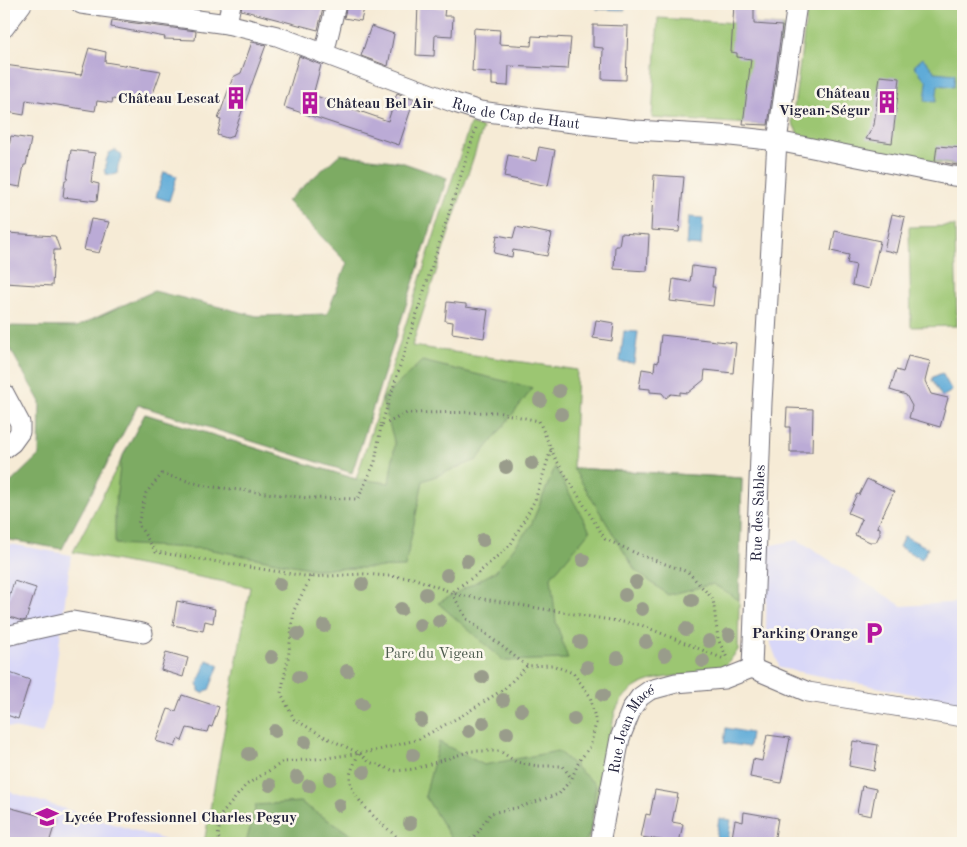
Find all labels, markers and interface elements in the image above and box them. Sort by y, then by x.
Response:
building icon: Château Lescat [223,85,249,111]
place label: Château Vigean-Ségur [779,87,870,119]
building icon: Château Vigean-Ségur [874,89,900,115]
building icon: Château Bel Air [297,90,323,116]
place label: Château Lescat [118,92,221,107]
street label: Rue de Cap de Haut [450,96,581,133]
place label: Château Bel Air [326,97,434,112]
street label: Rue des Sables [750,464,769,562]
parking icon: Parking Orange [861,620,887,646]
place label: Parking Orange [752,627,858,642]
park label: Parc du Vigean [384,647,484,662]
street label: Rue Jean Macé [607,683,656,775]
school or university icon: Lycée Professionnel Charles Peguy [34,804,60,830]
place label: Lycée Professionnel Charles Peguy [64,811,297,826]

